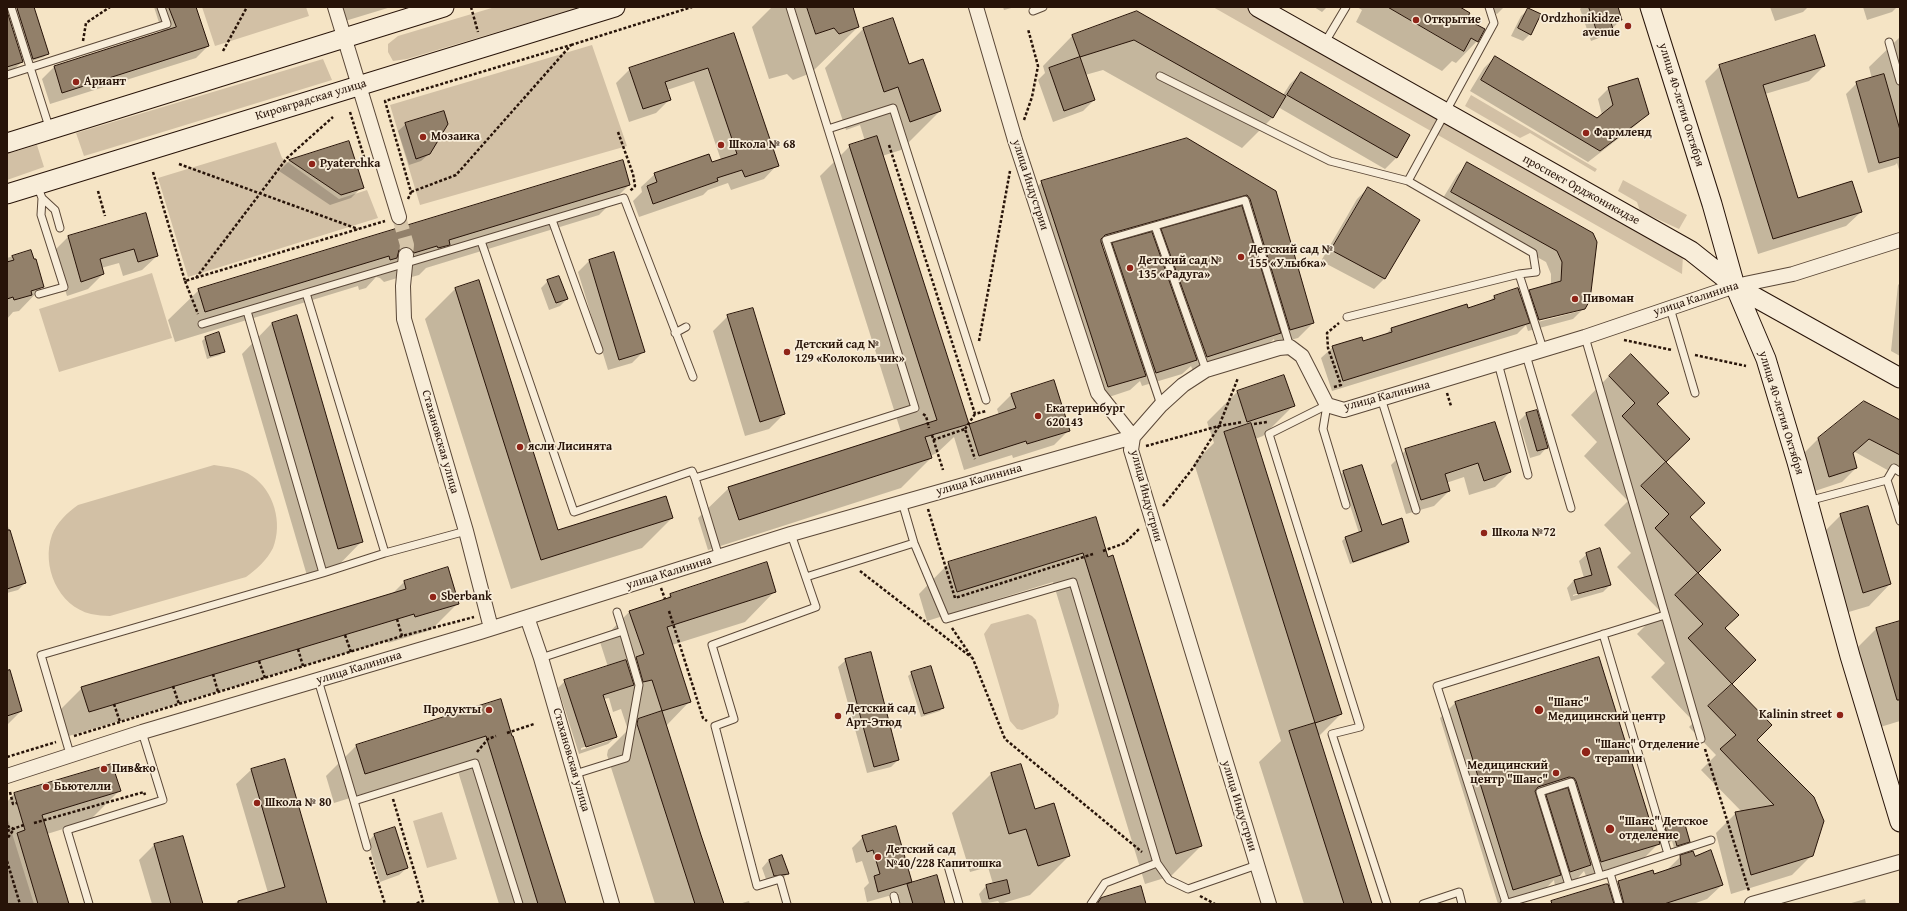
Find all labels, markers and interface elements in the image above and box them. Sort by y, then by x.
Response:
place label: Ordzhonikidze avenue [1541,12,1620,40]
place label: Открытие [1424,13,1481,27]
marker: Открытие [1411,15,1421,25]
marker: Ordzhonikidze avenue [1623,21,1633,31]
street label: улица 40-летия Октября [1655,41,1707,169]
place label: Ариант [84,75,126,89]
street label: Кировградская улица [254,76,368,124]
marker: Ариант [71,77,81,87]
place label: Фармленд [1594,126,1652,140]
marker: Фармленд [1581,128,1591,138]
place label: Мозаика [431,130,480,144]
marker: Мозаика [418,132,428,142]
place label: Школа № 68 [729,138,795,152]
street label: улица Индустрии [1009,138,1051,232]
marker: Школа № 68 [716,140,726,150]
street label: проспект Орджоникидзе [1520,152,1642,228]
place label: Pyaterchka [320,157,380,171]
marker: Pyaterchka [307,159,317,169]
place label: Детский сад № 155 «Улыбка» [1249,243,1333,271]
marker: Детский сад № 155 «Улыбка» [1236,252,1246,262]
place label: Детский сад № 135 «Радуга» [1138,254,1222,282]
marker: Детский сад № 135 «Радуга» [1125,263,1135,273]
street label: улица Калинина [1652,278,1740,320]
place label: Пивоман [1583,292,1634,306]
marker: Пивоман [1570,294,1580,304]
place label: Детский сад № 129 «Колокольчик» [795,338,905,366]
marker: Детский сад № 129 «Колокольчик» [782,347,792,357]
street label: улица 40-летия Октября [1755,349,1807,477]
street label: улица Калинина [1342,378,1432,414]
street label: Стахановская улица [418,388,462,496]
place label: Екатеринбург 620143 [1046,402,1125,430]
marker: Екатеринбург 620143 [1033,411,1043,421]
place label: ясли Лисинята [528,440,612,454]
marker: ясли Лисинята [515,442,525,452]
street label: улица Индустрии [1127,448,1165,544]
street label: улица Калинина [934,461,1024,499]
place label: Школа №72 [1492,526,1556,540]
marker: Школа №72 [1479,528,1489,538]
street label: улица Калинина [625,553,713,593]
place label: Sberbank [441,590,492,604]
marker: Sberbank [428,592,438,602]
street label: улица Калинина [315,648,403,688]
place label: "Шанс" Медицинский центр [1548,696,1666,724]
place label: Детский сад Арт-Этюд [846,702,916,730]
place label: Продукты [423,703,481,717]
marker: "Шанс" Медицинский центр [1533,704,1545,716]
marker: Продукты [484,705,494,715]
street label: Стахановская улица [549,706,593,814]
place label: Kalinin street [1759,708,1832,722]
marker: Kalinin street [1835,710,1845,720]
marker: Детский сад Арт-Этюд [833,711,843,721]
place label: "Шанс" Отделение терапии [1595,738,1700,766]
marker: "Шанс" Отделение терапии [1580,746,1592,758]
street label: улица Индустрии [1218,759,1260,853]
place label: Медицинский центр "Шанс" [1467,759,1548,787]
place label: Пив&ко [112,762,156,776]
marker: Пив&ко [99,764,109,774]
marker: Медицинский центр "Шанс" [1551,768,1561,778]
place label: Бьютелли [54,780,111,794]
marker: Бьютелли [41,782,51,792]
place label: Школа № 80 [265,796,331,810]
marker: Школа № 80 [252,798,262,808]
place label: "Шанс" Детское отделение [1619,815,1708,843]
marker: "Шанс" Детское отделение [1604,823,1616,835]
place label: Детский сад №40/228 Капитошка [886,843,1002,871]
marker: Детский сад №40/228 Капитошка [873,852,883,862]

